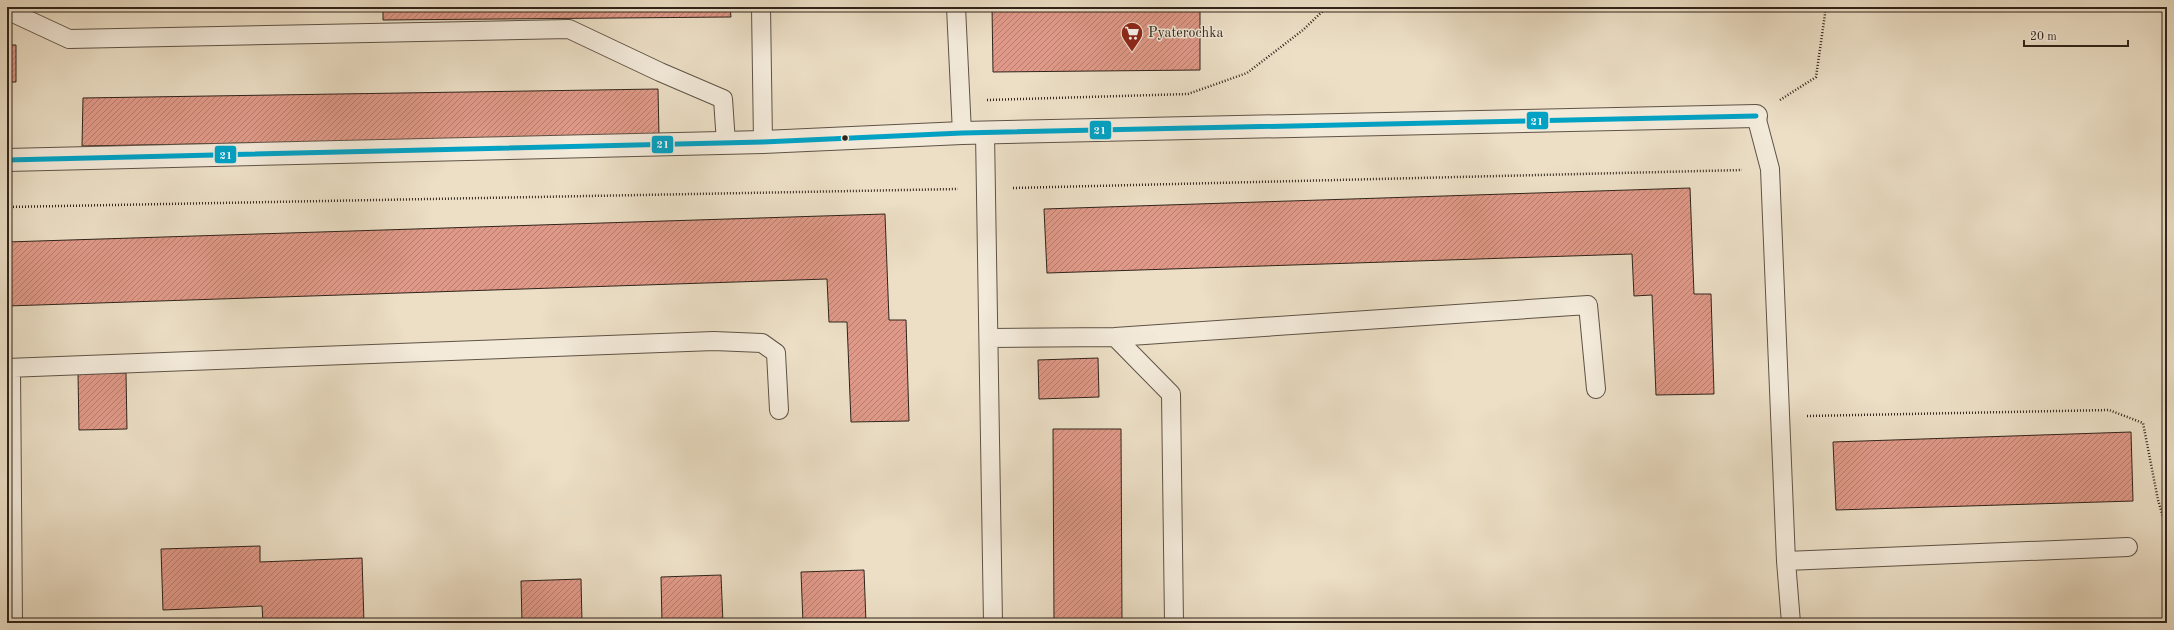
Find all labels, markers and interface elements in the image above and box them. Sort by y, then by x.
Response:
supermarket icon: Pyaterochka [1119,20,1145,53]
scale bar [2024,22,2128,48]
place label: Pyaterochka [1148,26,1223,40]
text: 20 m [2030,31,2057,43]
line badge: 21 [1526,111,1549,130]
text: 21 [1531,117,1543,128]
line badge: 21 [1089,120,1112,140]
text: 21 [1094,126,1106,137]
unlabelled marker [840,133,850,143]
line badge: 21 [651,135,674,154]
text: 21 [657,140,669,151]
line badge: 21 [214,145,237,164]
text: 21 [220,151,232,162]

